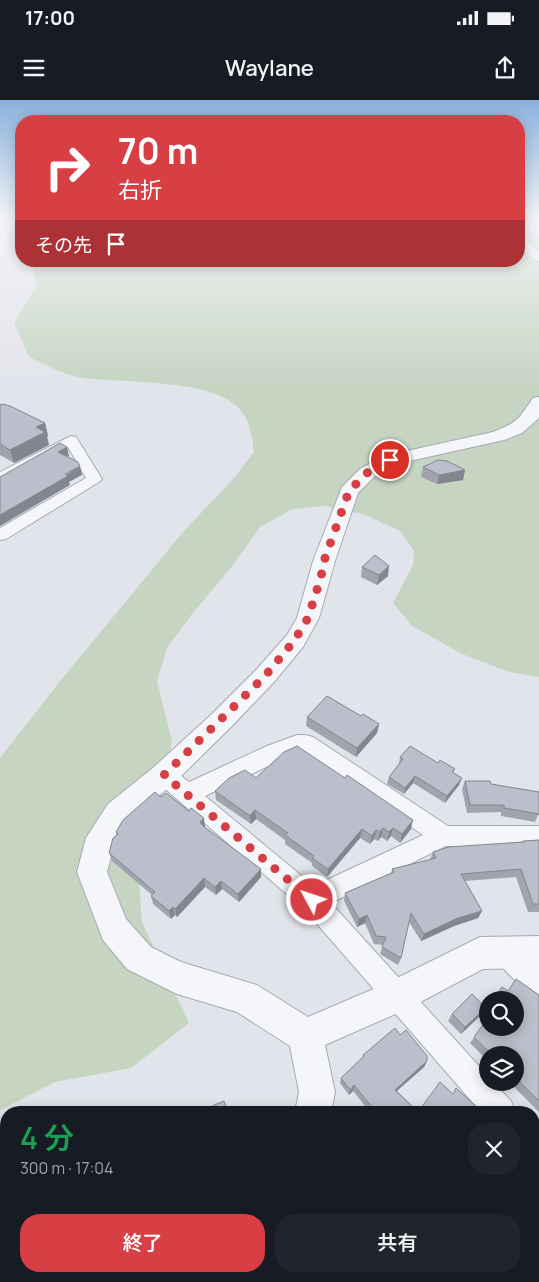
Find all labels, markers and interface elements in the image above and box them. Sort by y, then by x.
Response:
text: 17:00 [25,5,75,31]
text: Waylane [225,53,314,83]
icon: menu [20,54,48,82]
icon: share [491,54,519,82]
text: 70 m [118,127,198,175]
icon: right [35,135,100,200]
text: 右折 [118,175,162,205]
icon: arrive [102,230,130,258]
text: その先 [35,232,92,258]
pin [369,439,411,481]
icon: arrive [376,446,404,474]
position arrow [285,873,337,925]
map controls [479,991,524,1091]
button: search [479,991,524,1036]
button: layers [479,1046,524,1091]
text: 4 分 [20,1117,74,1158]
button: close [468,1123,520,1175]
text: 300 m · 17:04 [20,1157,113,1179]
button: 終了 [20,1214,265,1272]
button: 共有 [275,1214,520,1272]

